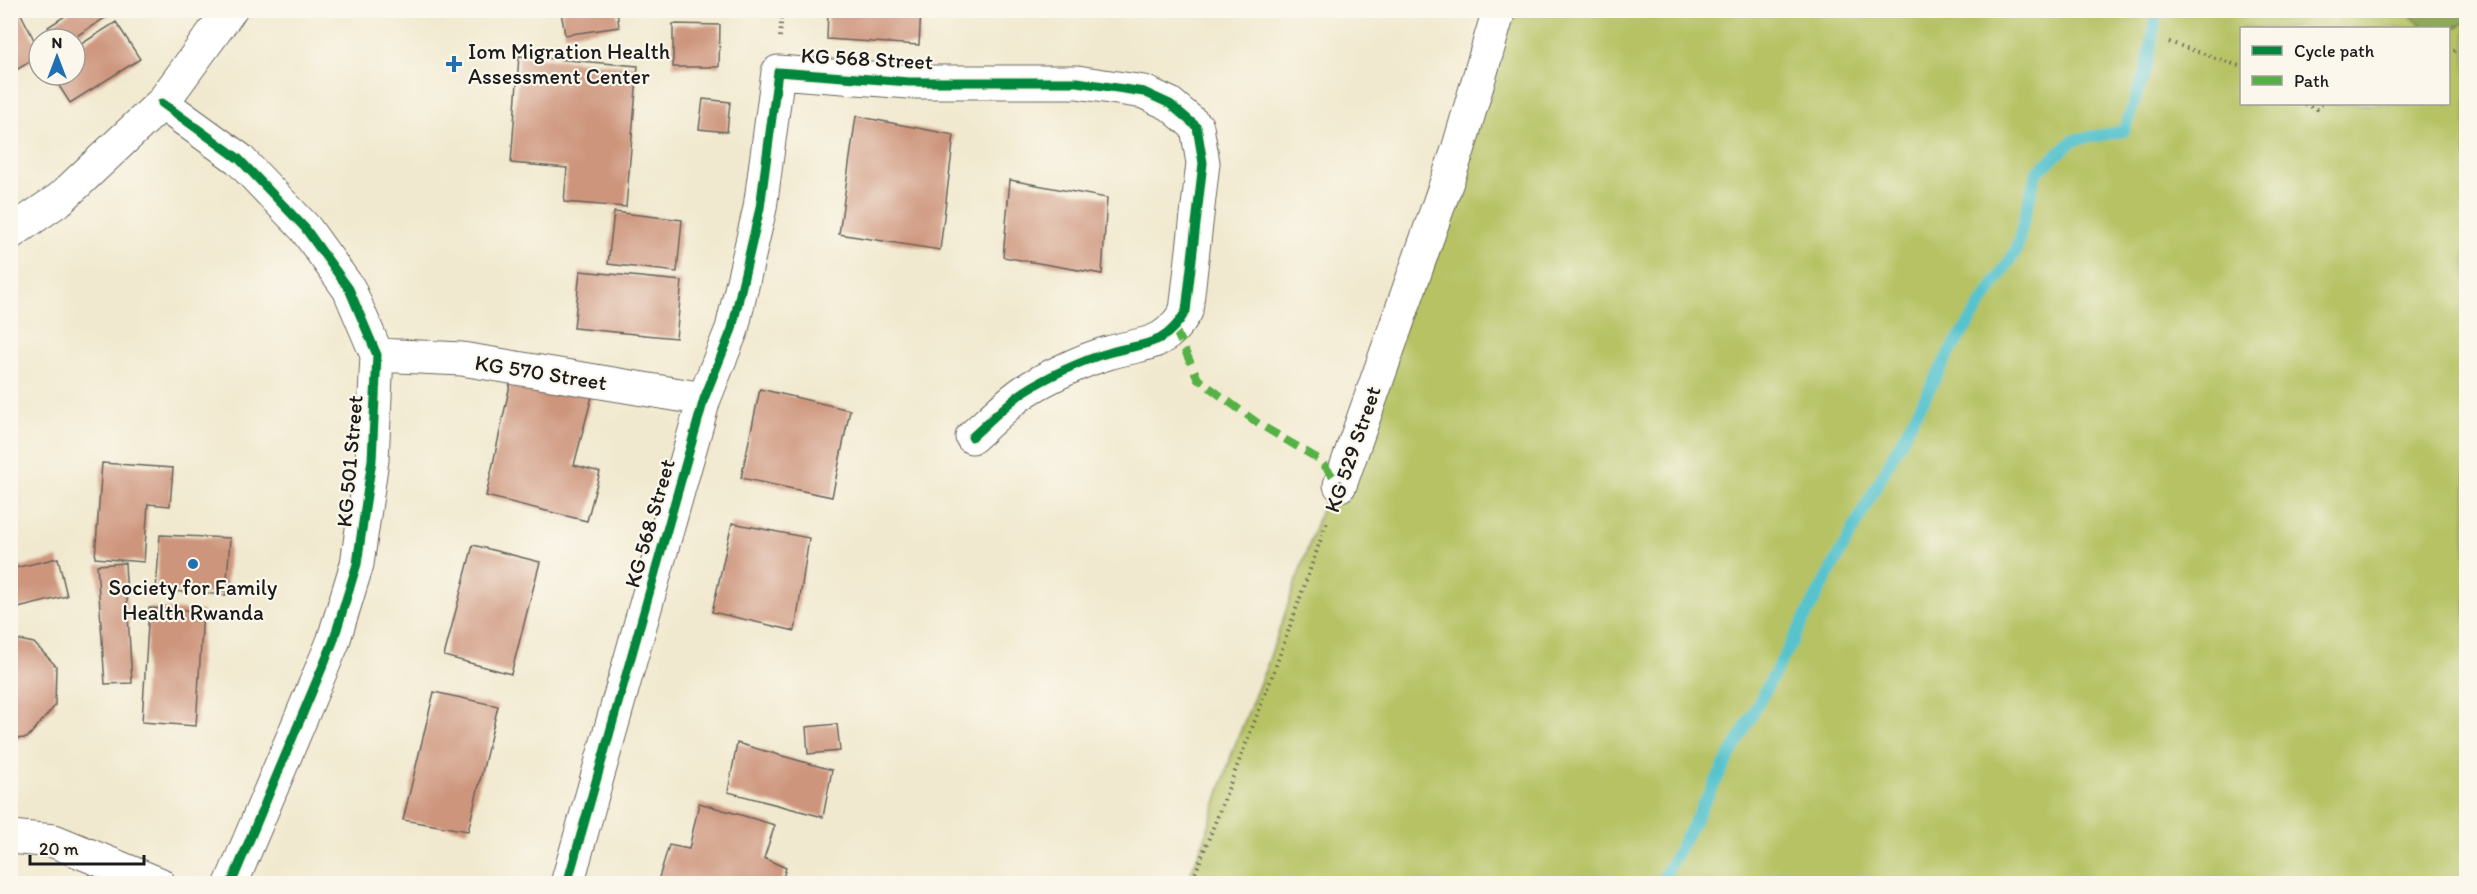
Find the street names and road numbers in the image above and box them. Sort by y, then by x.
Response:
street label: KG 568 Street [800,42,934,75]
street label: KG 570 Street [473,349,609,396]
street label: KG 529 Street [1318,382,1387,516]
street label: KG 501 Street [330,394,369,528]
street label: KG 568 Street [618,456,681,591]

